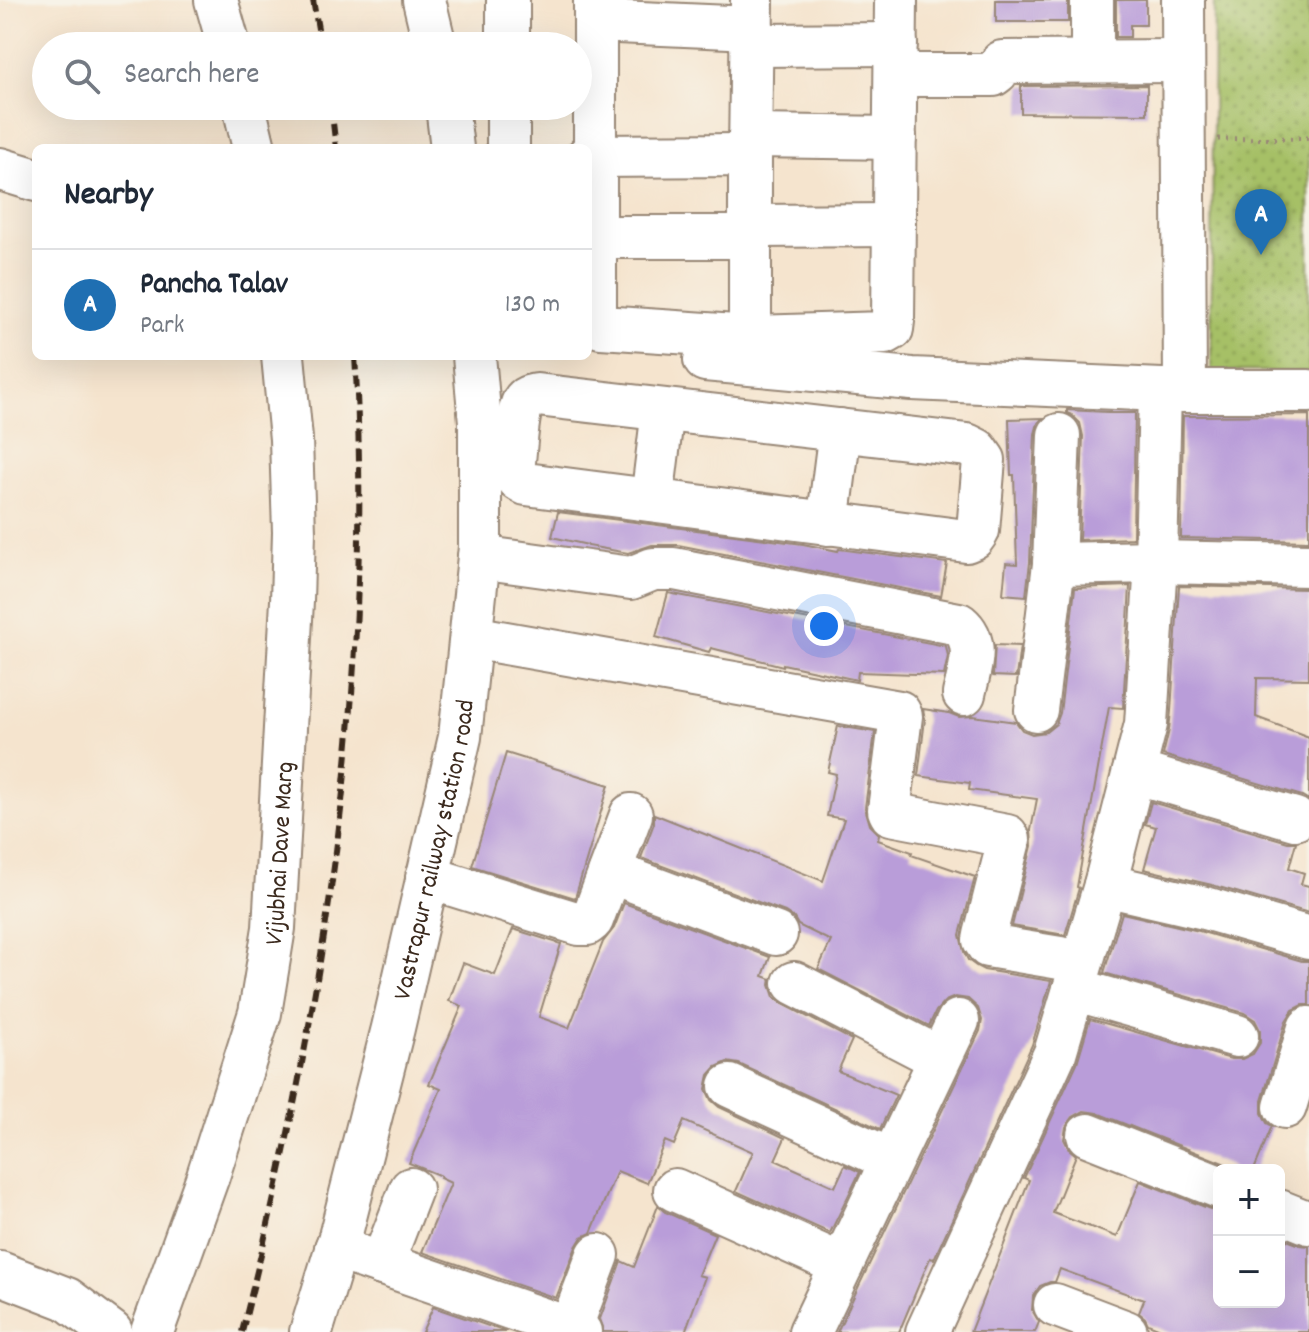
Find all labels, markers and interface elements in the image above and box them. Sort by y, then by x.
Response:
search box [32,32,592,120]
icon: search [60,54,104,98]
text: Search here [124,55,260,98]
text: Nearby [64,172,153,221]
pin: A [1235,189,1287,255]
text: Pancha Talav [140,265,288,308]
text: A [83,287,97,324]
text: 130 m [505,287,560,324]
text: Park [140,308,184,345]
your location [804,606,844,646]
street label: Vastrapur railway station road [385,698,486,1004]
street label: Vijubhai Dave Marg [256,760,305,948]
map controls [1213,1164,1285,1308]
button: + [1213,1164,1285,1236]
button: − [1213,1236,1285,1308]

